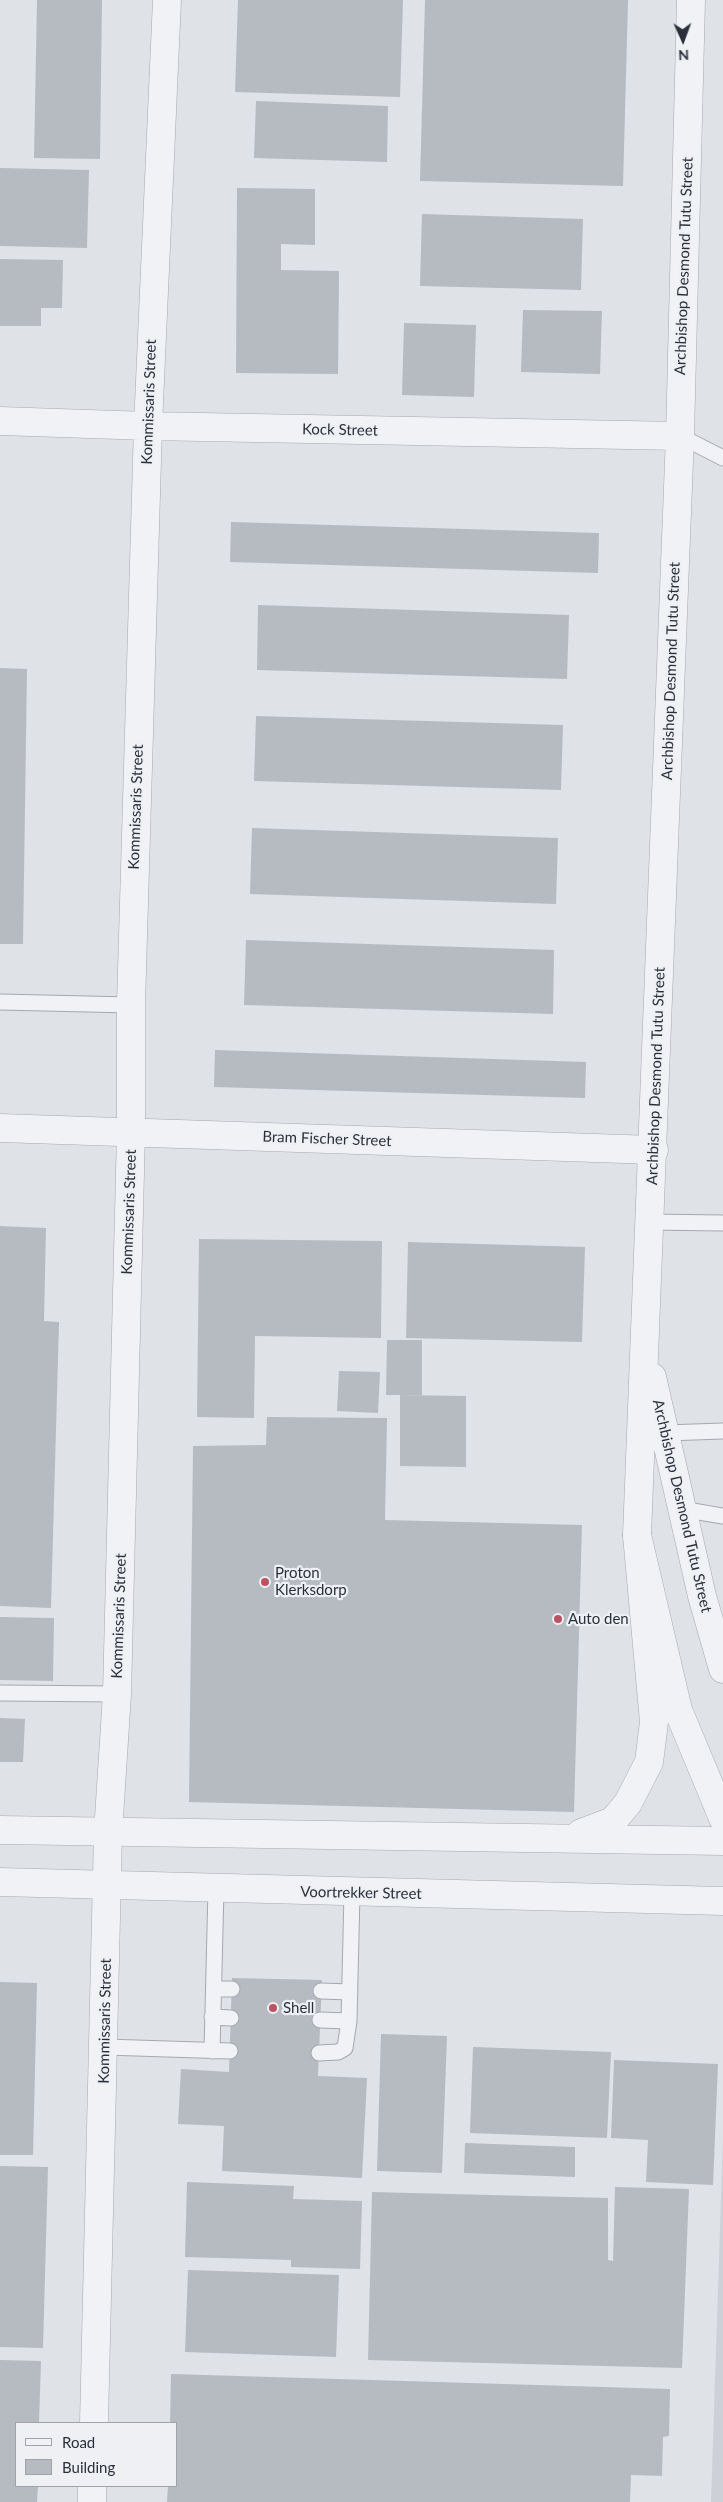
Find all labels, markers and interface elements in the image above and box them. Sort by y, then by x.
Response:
north arrow [658,15,708,65]
text: N [678,47,689,64]
street label: Archbishop Desmond Tutu Street [671,157,697,375]
street label: Kommissaris Street [138,339,160,465]
street label: Kock Street [302,420,378,440]
street label: Archbishop Desmond Tutu Street [658,562,684,780]
street label: Kommissaris Street [125,744,147,870]
street label: Archbishop Desmond Tutu Street [643,967,669,1185]
street label: Bram Fischer Street [262,1128,392,1150]
street label: Kommissaris Street [118,1149,140,1275]
street label: Archbishop Desmond Tutu Street [649,1398,715,1614]
street label: Kommissaris Street [108,1553,130,1679]
place label: Proton Klerksdorp [275,1564,347,1599]
marker: Proton Klerksdorp [259,1576,271,1588]
place label: Auto den [568,1610,629,1628]
marker: Auto den [552,1613,564,1625]
street label: Voortrekker Street [300,1883,422,1903]
street label: Kommissaris Street [95,1958,115,2084]
place label: Shell [283,1999,314,2017]
marker: Shell [267,2002,279,2014]
legend [15,2422,178,2487]
text: Road [62,2433,95,2451]
text: Building [62,2458,115,2476]

